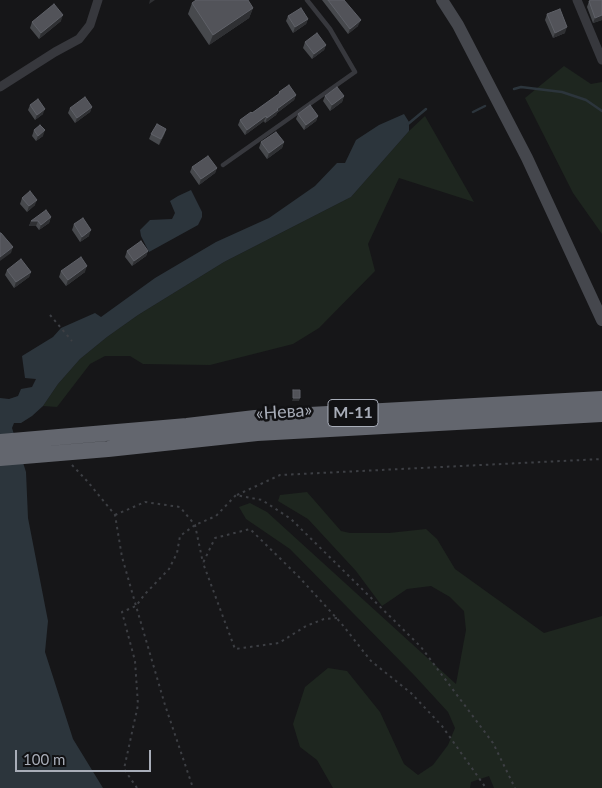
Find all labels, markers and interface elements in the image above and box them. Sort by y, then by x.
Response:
street label: «Нева» [255,399,313,425]
road number: М-11 [328,399,378,426]
scale bar [18,740,154,772]
text: 100 m [23,750,65,768]

